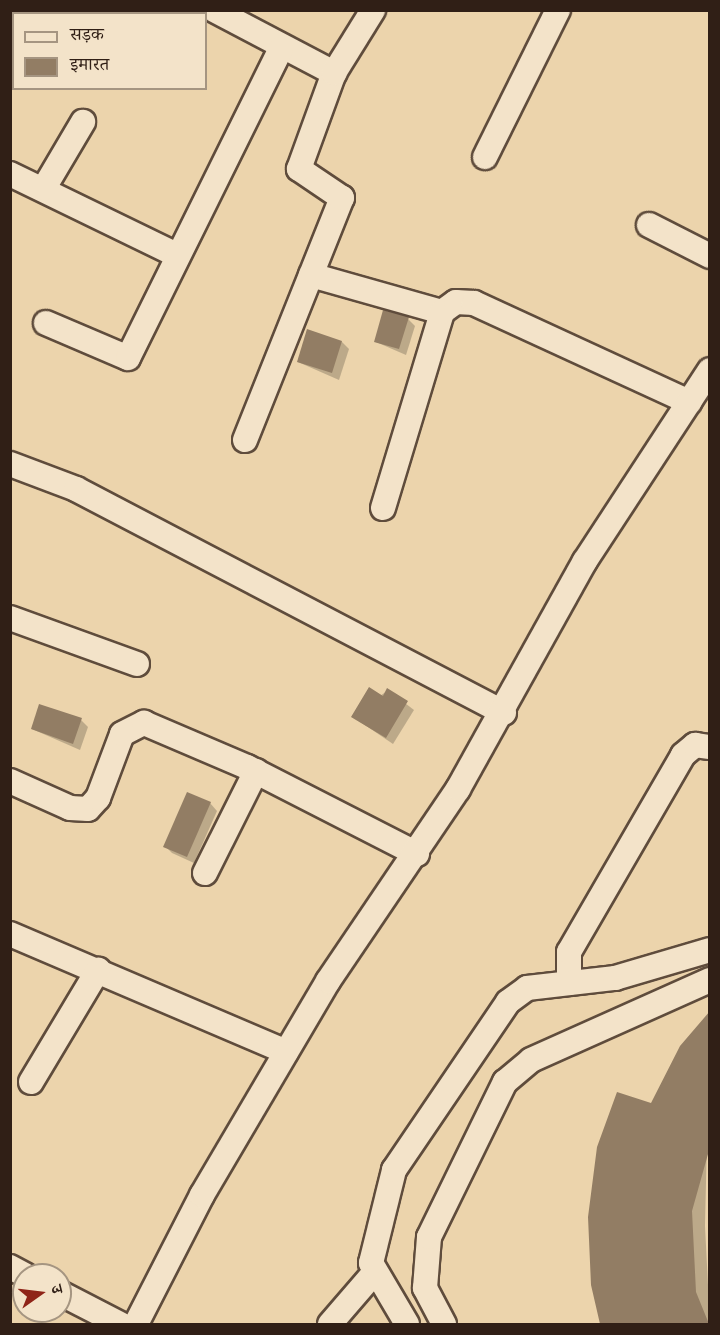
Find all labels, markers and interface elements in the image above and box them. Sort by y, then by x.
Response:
legend [12,12,207,90]
text: सड़क [70,23,104,45]
text: इमारत [70,53,109,75]
north arrow [12,1263,72,1323]
text: उ [47,1283,68,1296]

